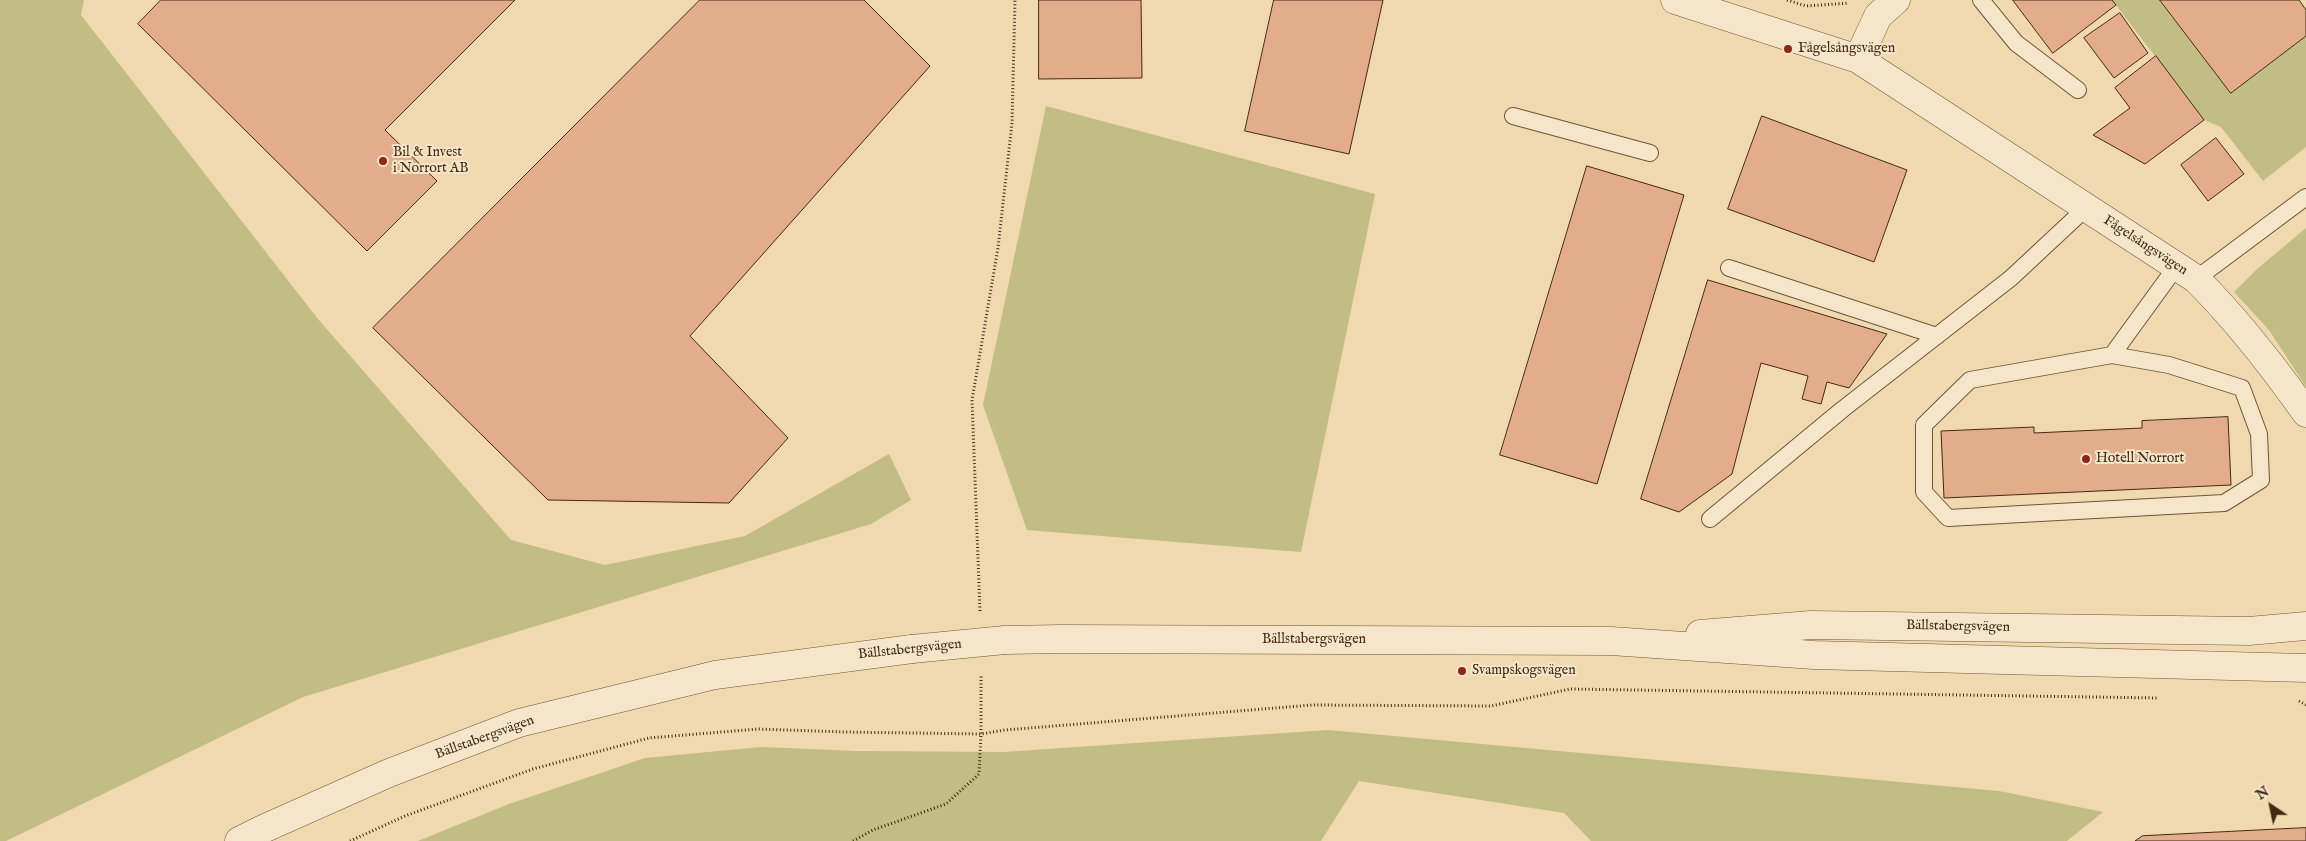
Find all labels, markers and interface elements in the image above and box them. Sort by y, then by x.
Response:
place label: Fågelsångsvägen [1798,41,1895,57]
marker: Fågelsångsvägen [1782,43,1794,55]
place label: Bil & Invest i Norrort AB [393,145,469,178]
marker: Bil & Invest i Norrort AB [377,155,389,167]
street label: Fågelsångsvägen [2100,212,2190,280]
place label: Hotell Norrort [2096,451,2184,467]
marker: Hotell Norrort [2080,453,2092,465]
street label: Bällstabergsvägen [1906,618,2010,636]
street label: Bällstabergsvägen [1262,632,1366,648]
street label: Bällstabergsvägen [857,636,963,664]
place label: Svampskogsvägen [1472,663,1576,679]
marker: Svampskogsvägen [1456,665,1468,677]
street label: Bällstabergsvägen [433,712,537,764]
north arrow [2246,781,2296,831]
text: N [2253,783,2273,804]

